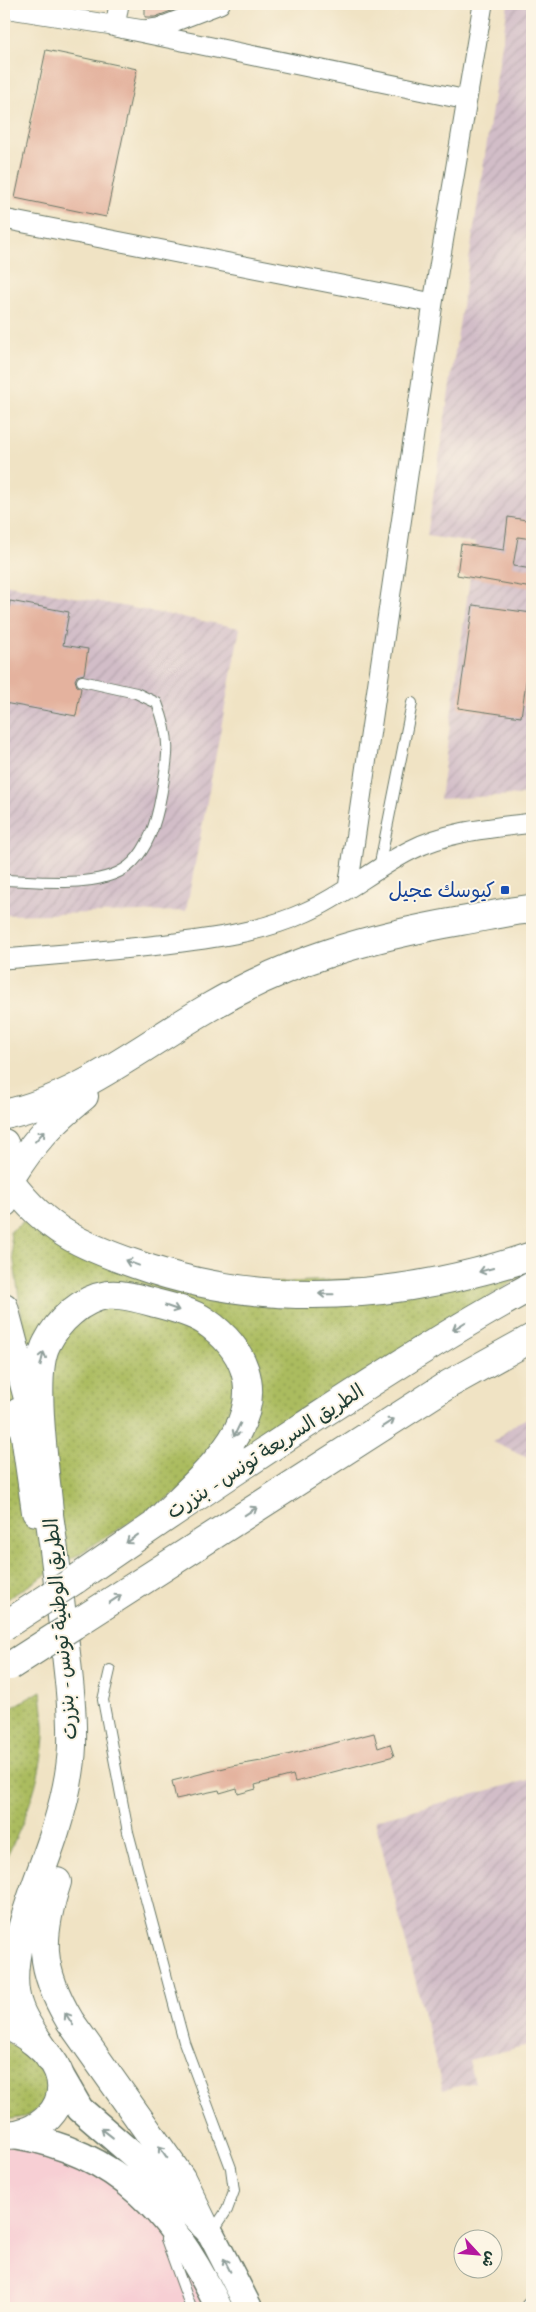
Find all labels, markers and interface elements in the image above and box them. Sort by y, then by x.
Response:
place label: كيوسك عجيل [388,878,495,903]
marker: كيوسك عجيل [499,884,511,896]
one-way arrow [34,1130,46,1143]
one-way arrow [125,1258,140,1267]
one-way arrow [478,1266,494,1276]
one-way arrow [318,1289,334,1299]
one-way arrow [163,1304,179,1313]
one-way arrow [452,1321,466,1332]
one-way arrow [38,1352,47,1368]
street label: الطريق السريعة تونس - بنزرت [162,1378,369,1525]
one-way arrow [381,1418,395,1429]
one-way arrow [232,1422,242,1437]
one-way arrow [244,1506,258,1516]
street label: الطريق الوطنية تونس - بنزرت [38,1517,83,1741]
one-way arrow [125,1534,139,1544]
one-way arrow [107,1594,121,1604]
one-way arrow [64,2013,74,2027]
one-way arrow [100,2128,114,2138]
one-way arrow [158,2145,168,2159]
north arrow [454,2230,504,2280]
text: ش [478,2249,500,2270]
one-way arrow [222,2258,231,2273]

